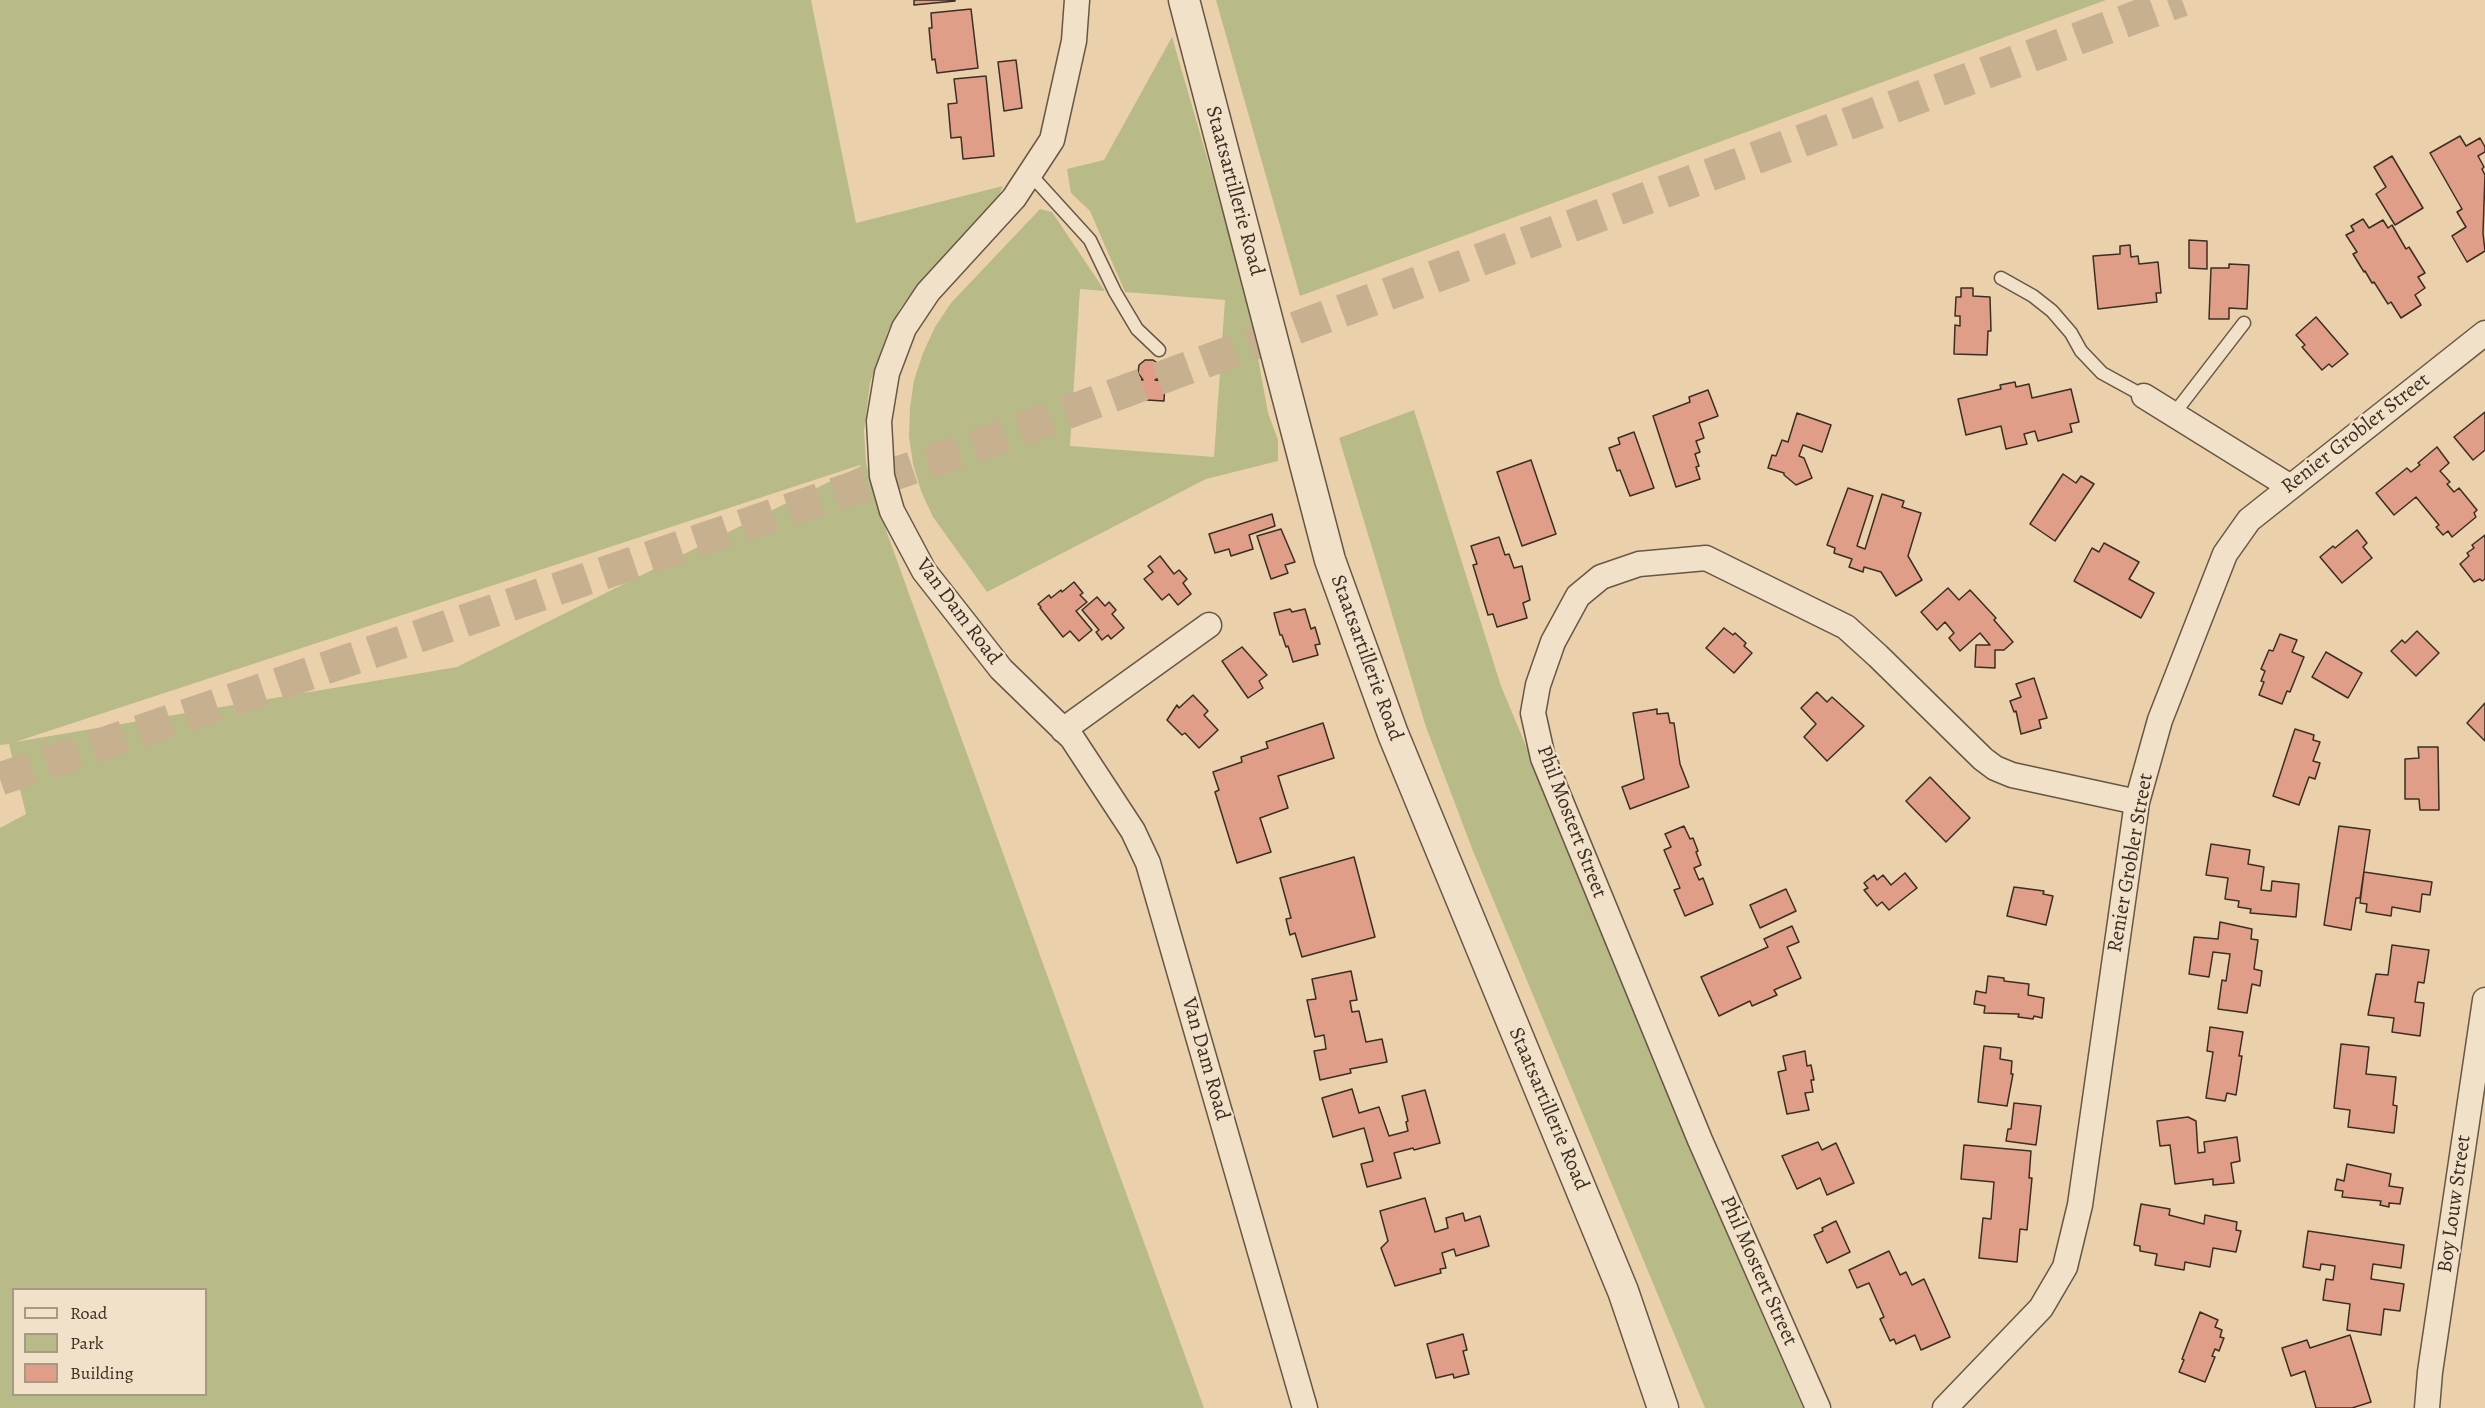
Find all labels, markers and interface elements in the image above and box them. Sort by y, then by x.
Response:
street label: Staatsartillerie Road [1199,103,1269,279]
street label: Renier Grobler Street [2277,368,2435,500]
street label: Van Dam Road [910,554,1006,670]
street label: Staatsartillerie Road [1324,572,1408,744]
street label: Phil Mostert Street [1530,742,1612,902]
street label: Renier Grobler Street [2103,771,2159,955]
street label: Van Dam Road [1175,995,1235,1123]
street label: Staatsartillerie Road [1502,1024,1594,1194]
street label: Boy Louw Street [2433,1133,2477,1275]
street label: Phil Mostert Street [1714,1192,1802,1350]
legend [12,1288,207,1396]
text: Road [70,1301,107,1325]
text: Park [70,1331,104,1355]
text: Building [70,1361,134,1385]

